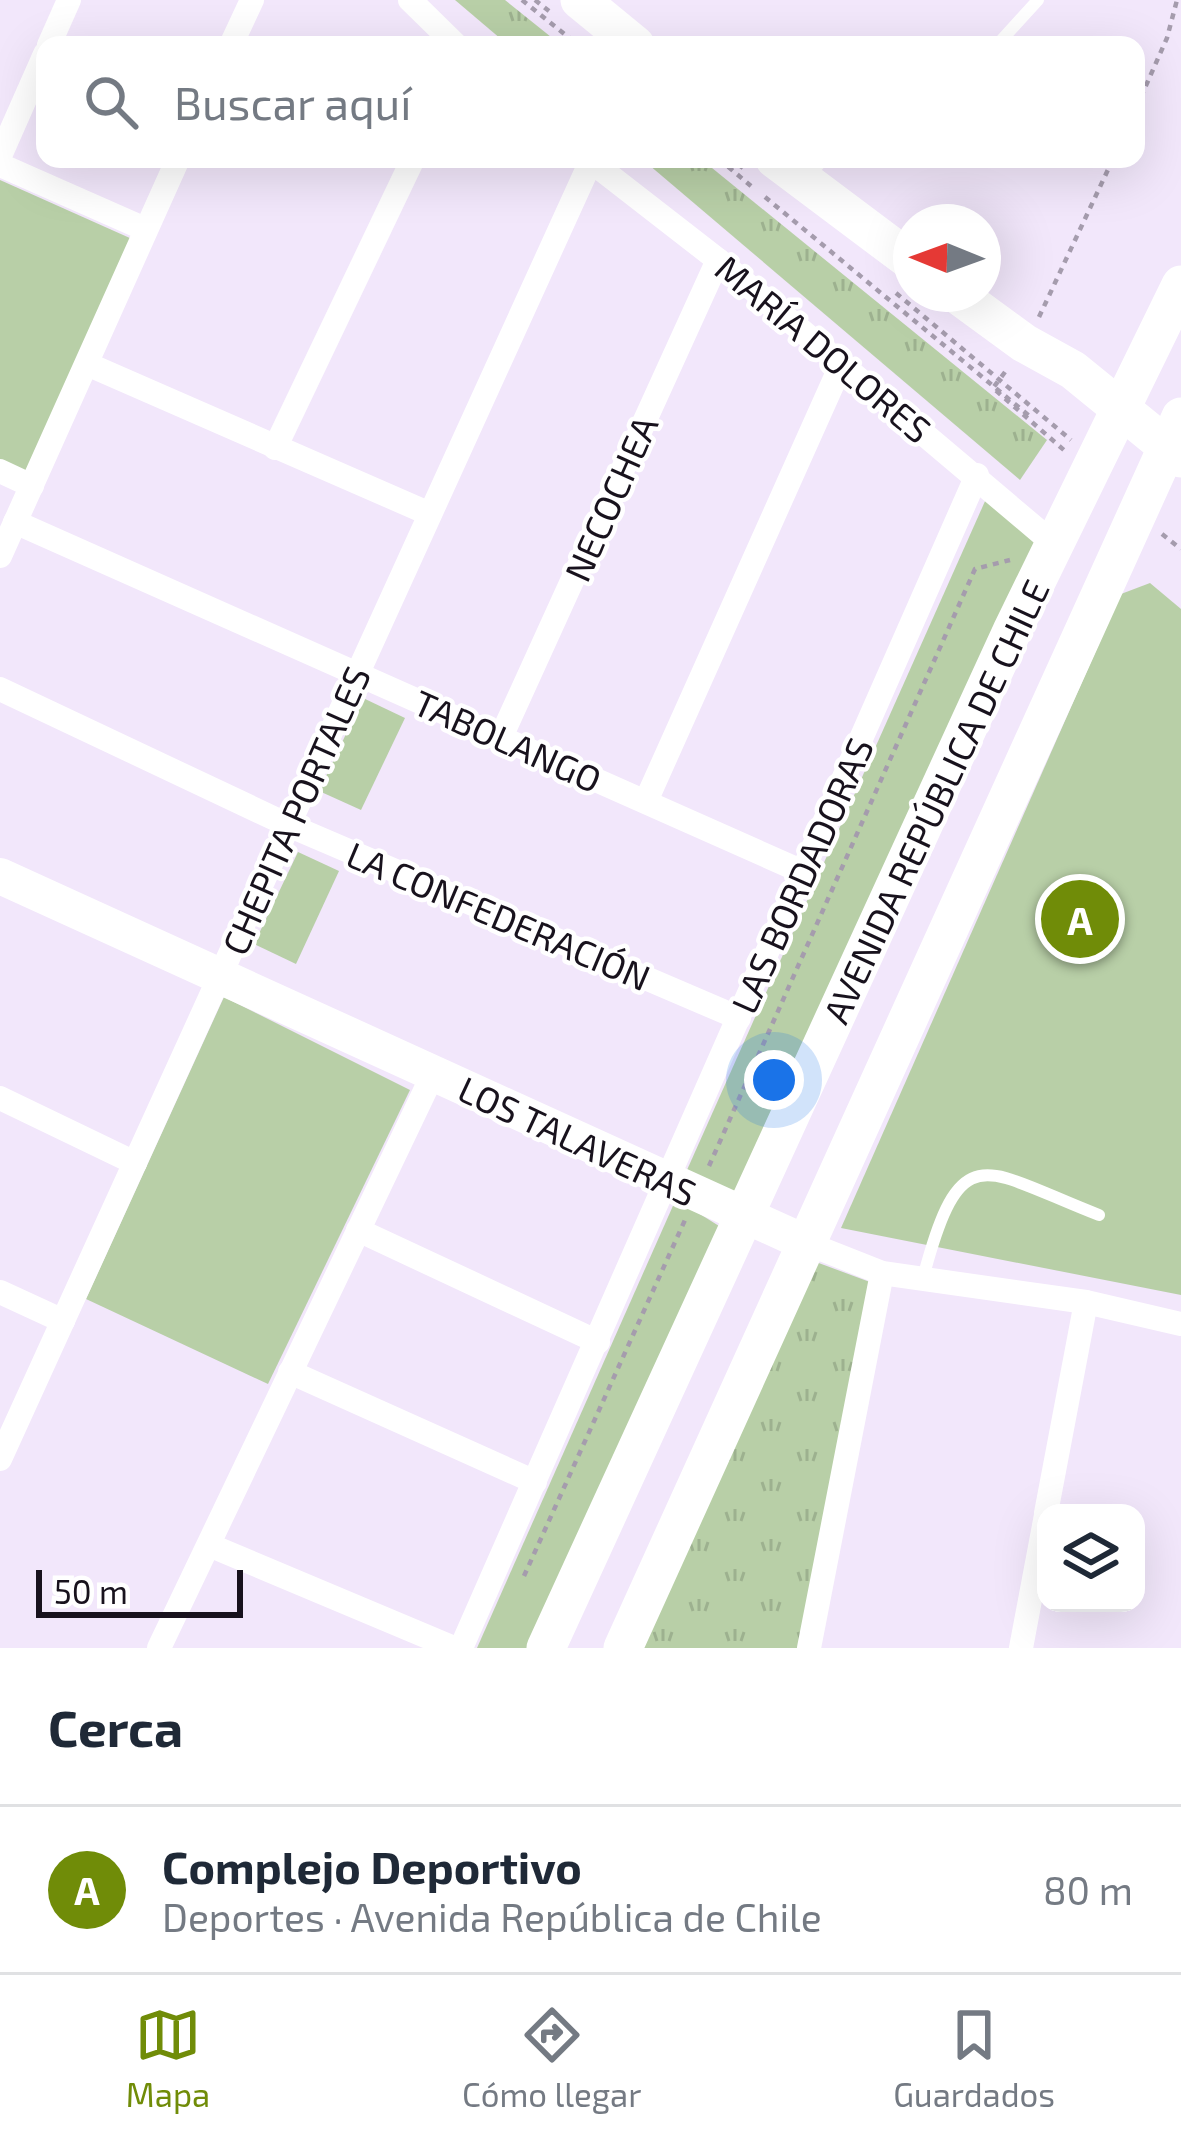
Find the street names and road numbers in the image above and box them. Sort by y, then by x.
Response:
street label: MARÍA DOLORES [708,245,940,451]
street label: NECOCHEA [554,408,666,587]
street label: AVENIDA REPÚBLICA DE CHILE [813,573,1057,1029]
street label: CHEPITA PORTALES [212,659,378,961]
street label: TABOLANGO [408,680,608,800]
street label: LAS BORDADORAS [721,731,881,1019]
street label: LA CONFEDERACIÓN [341,832,657,998]
street label: LOS TALAVERAS [452,1066,704,1214]

